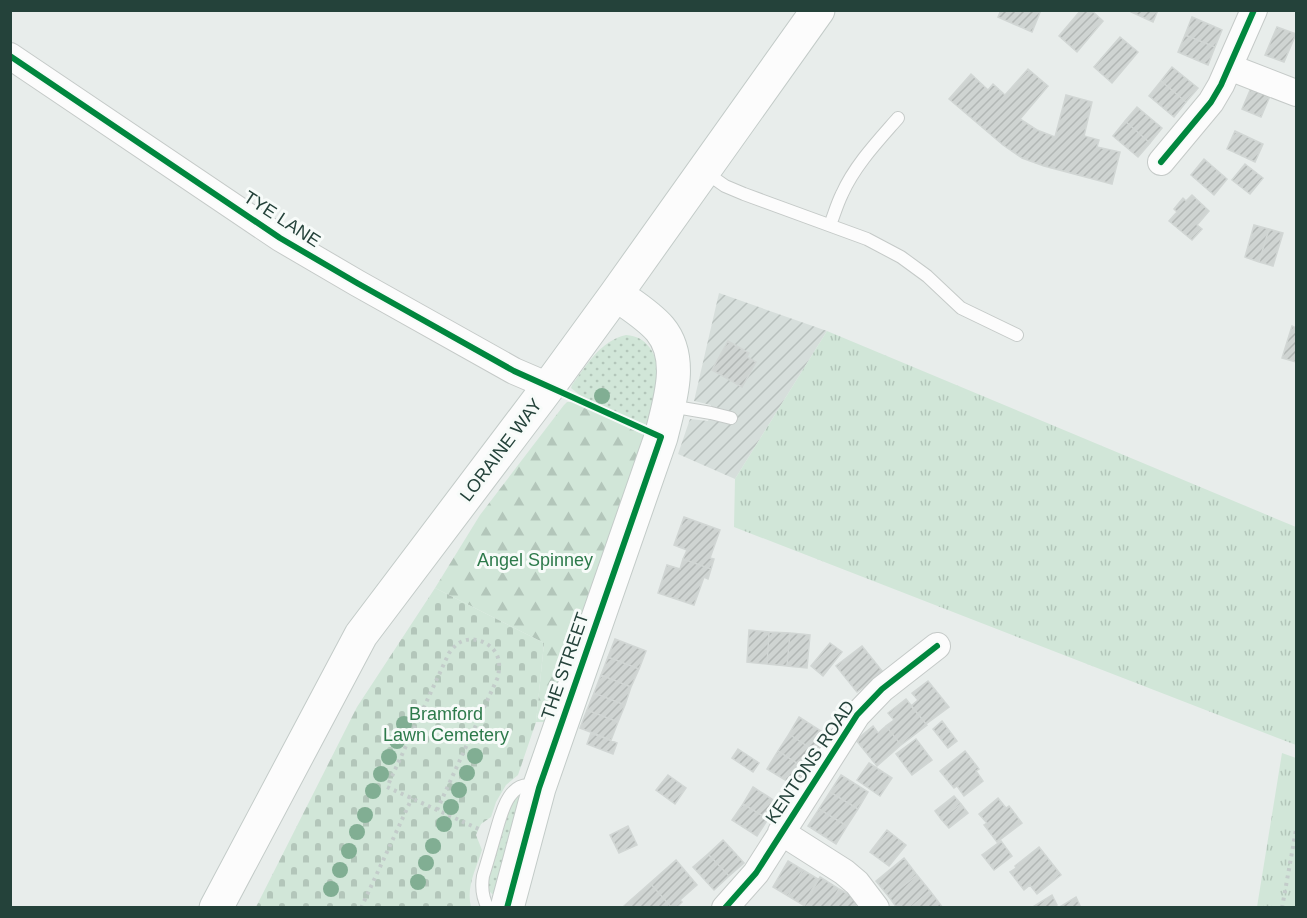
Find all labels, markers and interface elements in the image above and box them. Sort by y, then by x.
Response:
street label: TYE LANE [240,187,324,251]
street label: LORAINE WAY [456,395,546,505]
park label: Angel Spinney [477,550,593,570]
street label: THE STREET [537,610,593,722]
street label: KENTONS ROAD [762,697,858,827]
park label: Bramford Lawn Cemetery [383,704,509,745]

